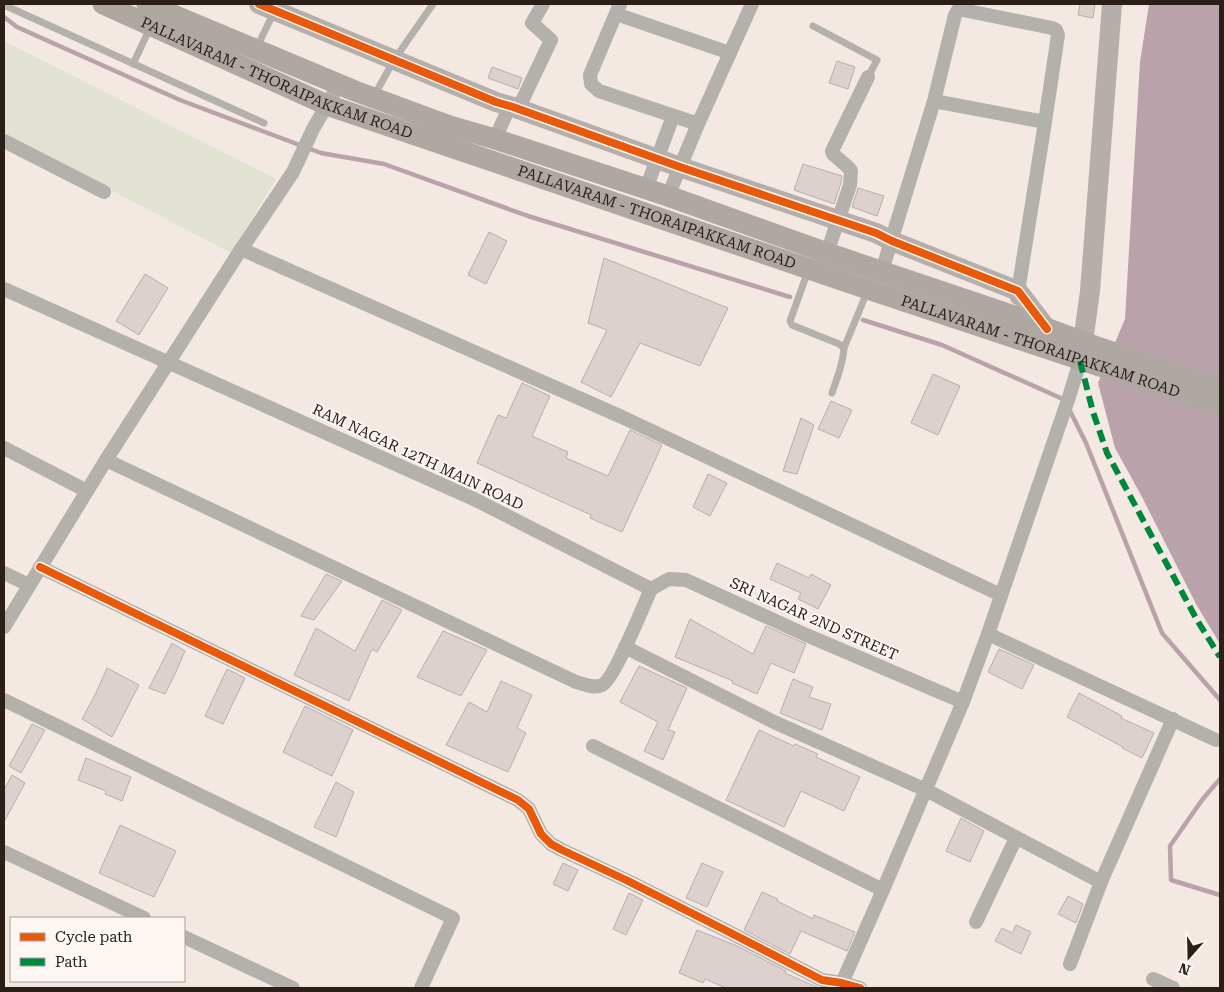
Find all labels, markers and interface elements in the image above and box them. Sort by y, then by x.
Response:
street label: PALLAVARAM - THORAIPAKKAM ROAD [138,13,415,142]
street label: PALLAVARAM - THORAIPAKKAM ROAD [515,161,798,273]
street label: PALLAVARAM - THORAIPAKKAM ROAD [899,292,1182,401]
street label: RAM NAGAR 12TH MAIN ROAD [310,400,526,514]
street label: SRI NAGAR 2ND STREET [727,574,901,664]
legend [10,917,185,982]
text: Cycle path [55,928,133,946]
north arrow [1164,932,1214,982]
text: Path [55,953,88,971]
text: N [1177,960,1192,979]

